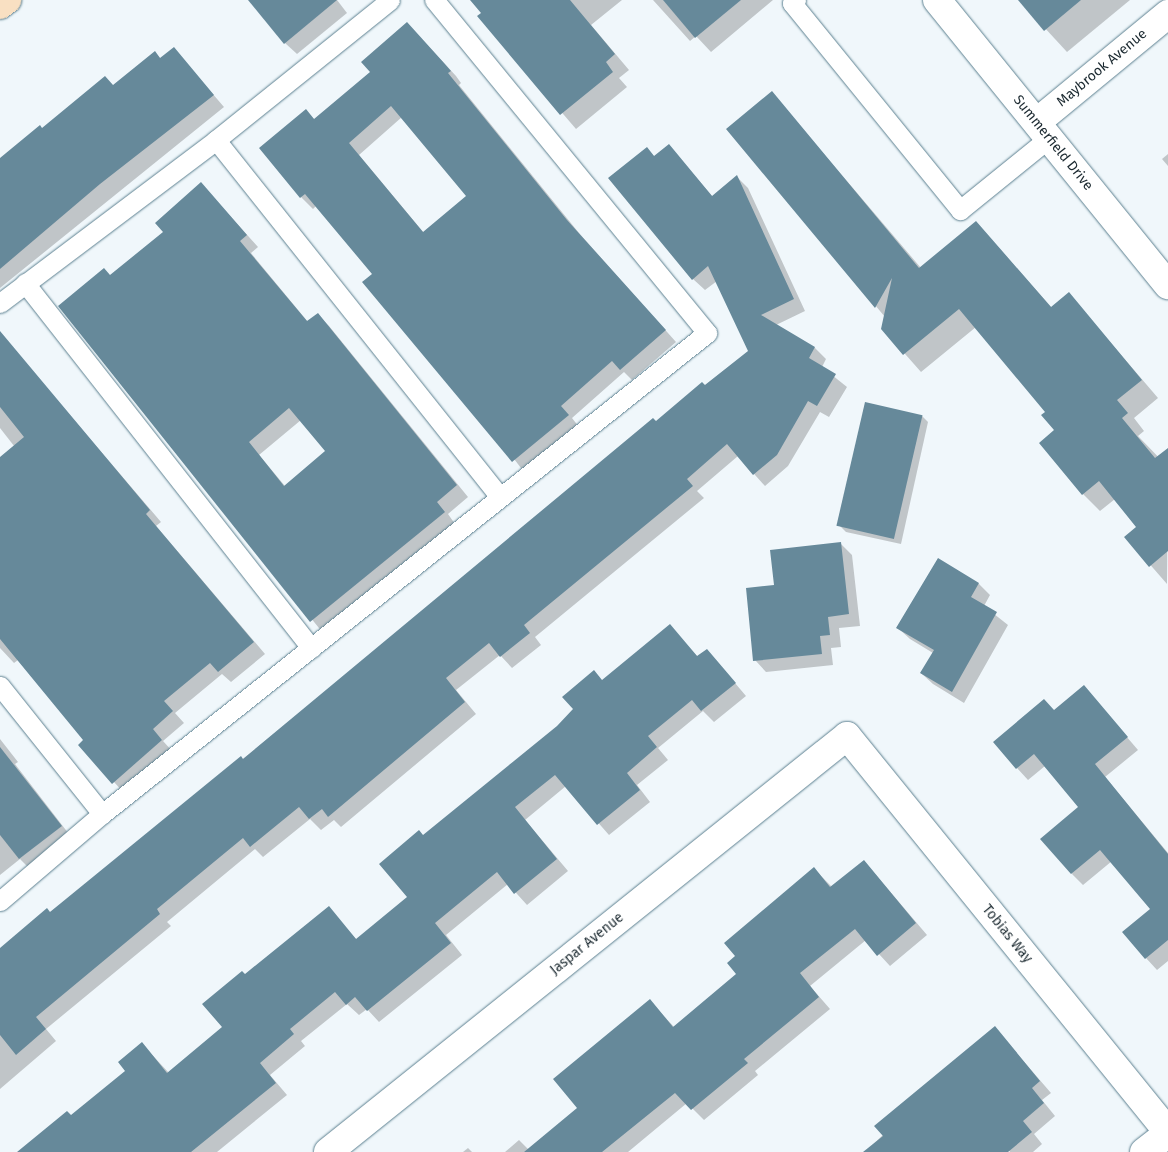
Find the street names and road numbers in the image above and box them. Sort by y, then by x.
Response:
street label: Maybrook Avenue [1054,26,1150,110]
street label: Summerfield Drive [1010,92,1096,194]
street label: Tobias Way [978,901,1036,967]
street label: Jaspar Avenue [547,909,627,979]

